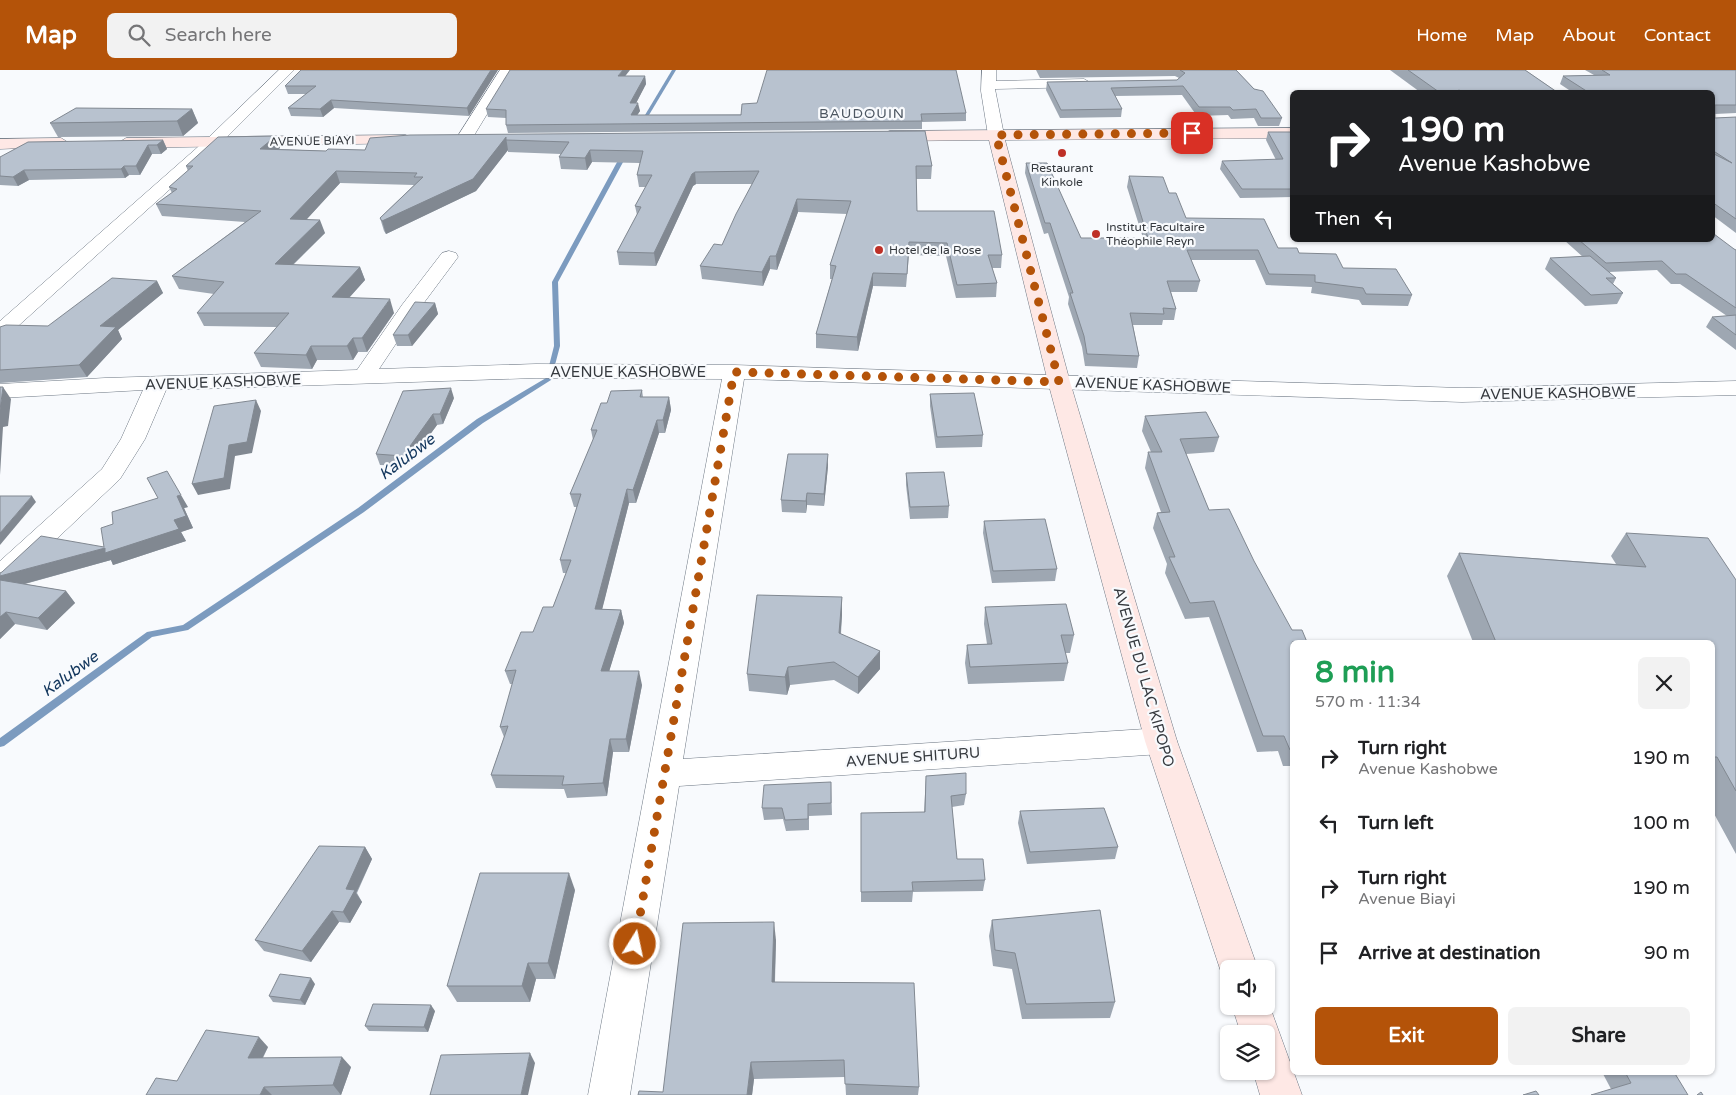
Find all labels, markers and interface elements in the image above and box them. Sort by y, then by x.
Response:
search box [107,13,457,58]
text: Map [25,21,77,50]
icon: search [125,21,153,49]
text: Search here [165,24,272,46]
text: Home [1416,24,1467,46]
text: Map [1495,24,1534,46]
text: About [1562,24,1616,46]
text: Contact [1644,24,1711,46]
district label: BAUDOUIN [819,105,905,122]
text: 190 m [1398,109,1505,151]
icon: right [1315,110,1380,175]
pin [1171,112,1213,154]
icon: arrive [1178,119,1206,147]
street label: AVENUE BIAYI [269,133,355,149]
marker: Restaurant Kinkole [1056,147,1068,159]
text: Avenue Kashobwe [1398,151,1590,177]
place label: Restaurant Kinkole [1031,161,1094,189]
icon: left [1370,205,1398,233]
text: Then [1315,208,1360,230]
place label: Institut Facultaire Théophile Reyn [1106,220,1205,248]
marker: Institut Facultaire Théophile Reyn [1090,228,1102,240]
place label: Hotel de la Rose [889,243,981,257]
marker: Hotel de la Rose [873,244,885,256]
street label: AVENUE KASHOBWE [550,363,706,381]
street label: AVENUE KASHOBWE [145,370,301,394]
street label: AVENUE KASHOBWE [1075,373,1231,397]
street label: AVENUE KASHOBWE [1480,383,1636,403]
water label: Kalubwe [375,429,440,485]
street label: AVENUE DU LAC KIPOPO [1110,585,1178,769]
water label: Kalubwe [38,646,103,701]
text: 8 min [1315,654,1395,691]
button: close [1638,657,1690,709]
text: 570 m · 11:34 [1315,692,1421,712]
text: Turn right [1358,737,1446,759]
street label: AVENUE SHITURU [845,743,981,771]
icon: right [1315,744,1343,772]
text: 190 m [1632,747,1690,769]
text: Avenue Kashobwe [1358,759,1498,779]
icon: left [1315,809,1343,837]
text: Turn left [1358,812,1434,834]
text: 100 m [1632,812,1690,834]
text: Turn right [1358,867,1446,889]
icon: right [1315,874,1343,902]
text: 190 m [1632,877,1690,899]
text: Avenue Biayi [1358,889,1456,909]
position arrow [608,917,660,969]
icon: arrive [1315,939,1343,967]
text: Arrive at destination [1358,942,1541,964]
text: 90 m [1644,942,1690,964]
map controls [1220,960,1275,1080]
button: sound [1220,960,1275,1015]
button: Exit [1315,1007,1498,1065]
button: Share [1508,1007,1690,1065]
button: layers [1220,1025,1275,1080]

